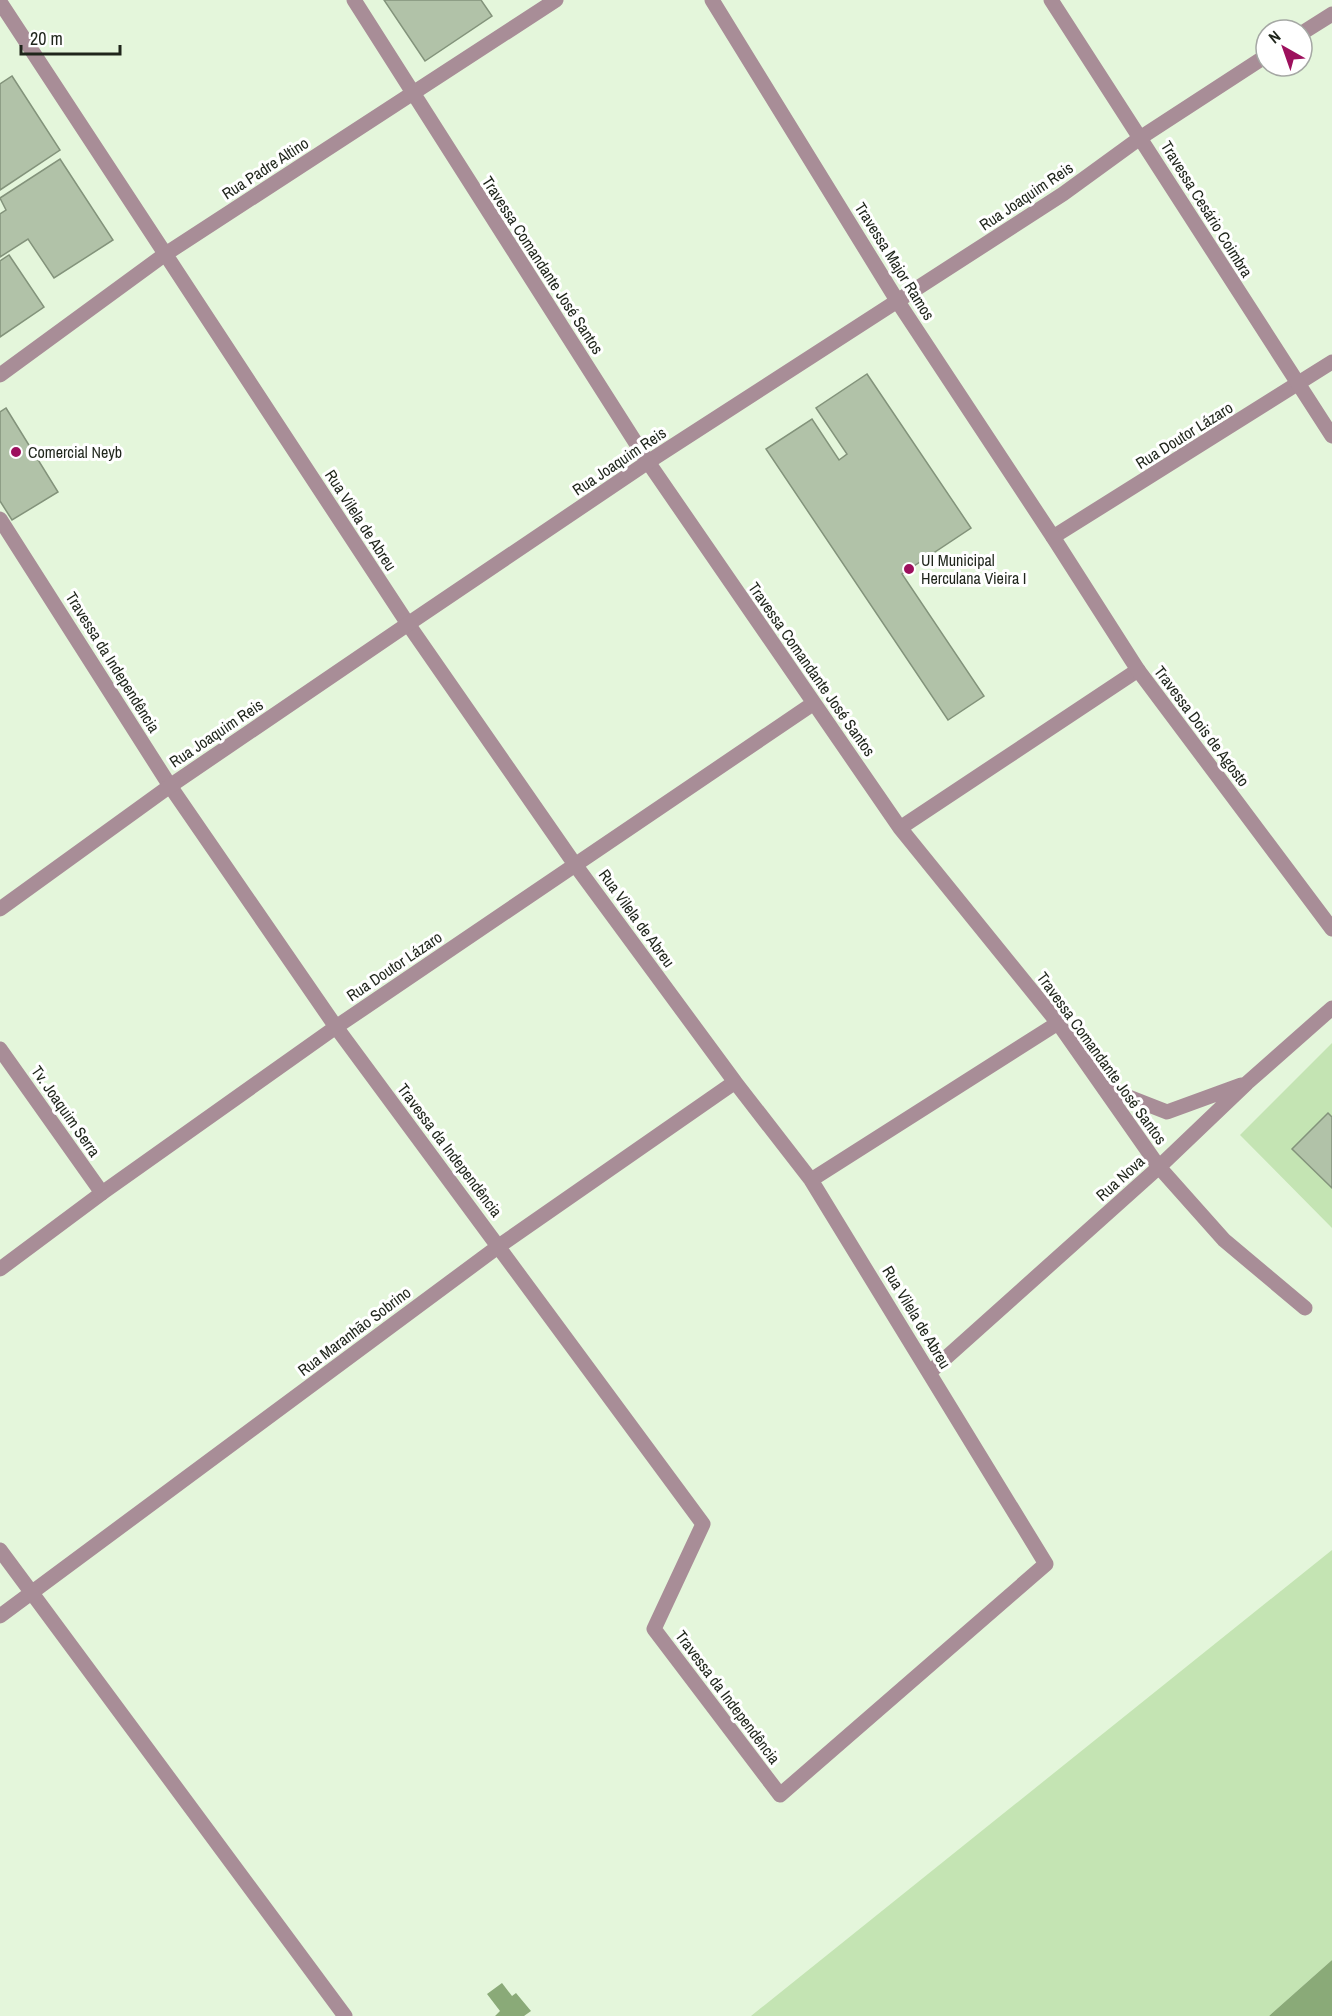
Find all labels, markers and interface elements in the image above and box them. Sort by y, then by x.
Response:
scale bar [21,18,120,56]
north arrow [1254,18,1314,78]
text: N [1264,25,1285,48]
text: 20 m [30,26,63,51]
street label: Rua Padre Altino [217,132,313,204]
street label: Travessa Cesário Coimbra [1156,137,1258,282]
street label: Rua Joaquim Reis [975,156,1077,236]
street label: Travessa Comandante José Santos [477,172,609,358]
street label: Travessa Major Ramos [850,198,940,324]
street label: Rua Doutor Lázaro [1131,396,1237,474]
street label: Rua Joaquim Reis [568,421,670,501]
place label: Comercial Neyb [28,441,122,463]
marker: Comercial Neyb [9,445,23,459]
street label: Rua Vilela de Abreu [320,465,402,575]
place label: UI Municipal Herculana Vieira I [921,549,1027,589]
marker: UI Municipal Herculana Vieira I [902,562,916,576]
street label: Travessa Comandante José Santos [743,577,881,761]
street label: Travessa da Independência [61,587,166,737]
street label: Travessa Dois de Agosto [1149,661,1255,791]
street label: Rua Joaquim Reis [165,693,267,773]
street label: Rua Vilela de Abreu [594,864,680,972]
street label: Rua Doutor Lázaro [342,926,446,1006]
street label: Travessa Comandante José Santos [1032,967,1172,1149]
street label: Tv. Joaquim Serra [26,1061,106,1162]
street label: Travessa da Independência [392,1079,508,1222]
street label: Rua Nova [1091,1150,1150,1206]
street label: Rua Vilela de Abreu [878,1261,956,1373]
street label: Rua Maranhão Sobrino [293,1281,415,1381]
street label: Travessa da Independência [670,1626,786,1769]

